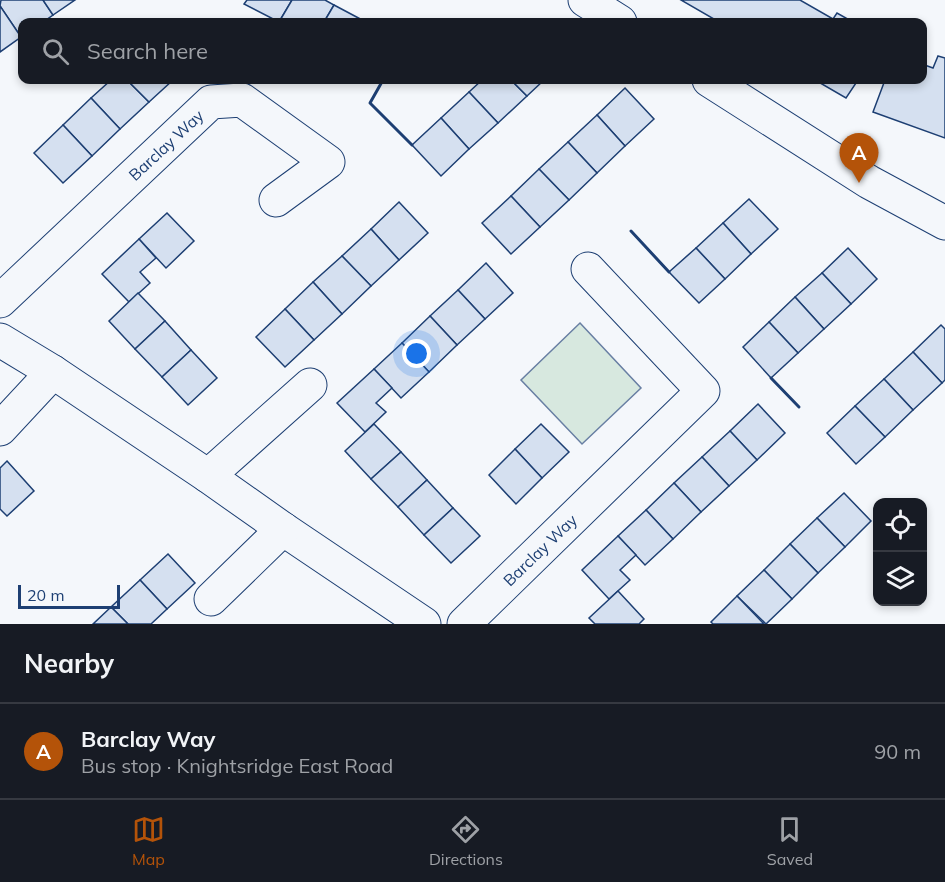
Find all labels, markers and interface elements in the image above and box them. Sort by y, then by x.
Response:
search box [18,18,927,84]
icon: search [39,35,72,68]
text: Search here [87,37,208,65]
street label: Barclay Way [124,105,208,185]
pin: A [840,134,878,183]
your location [402,339,431,368]
map controls [873,498,927,606]
button: locate [873,498,927,552]
street label: Barclay Way [499,509,581,590]
button: layers [873,552,927,606]
scale bar [18,582,120,610]
text: 20 m [27,585,64,605]
text: Nearby [24,647,114,680]
text: Barclay Way [81,725,215,753]
text: A [36,739,51,764]
text: 90 m [874,739,921,764]
text: Bus stop · Knightsridge East Road [81,753,393,778]
tab: Map [132,813,165,869]
tab: Directions [429,813,503,869]
tab: Saved [767,813,813,869]

